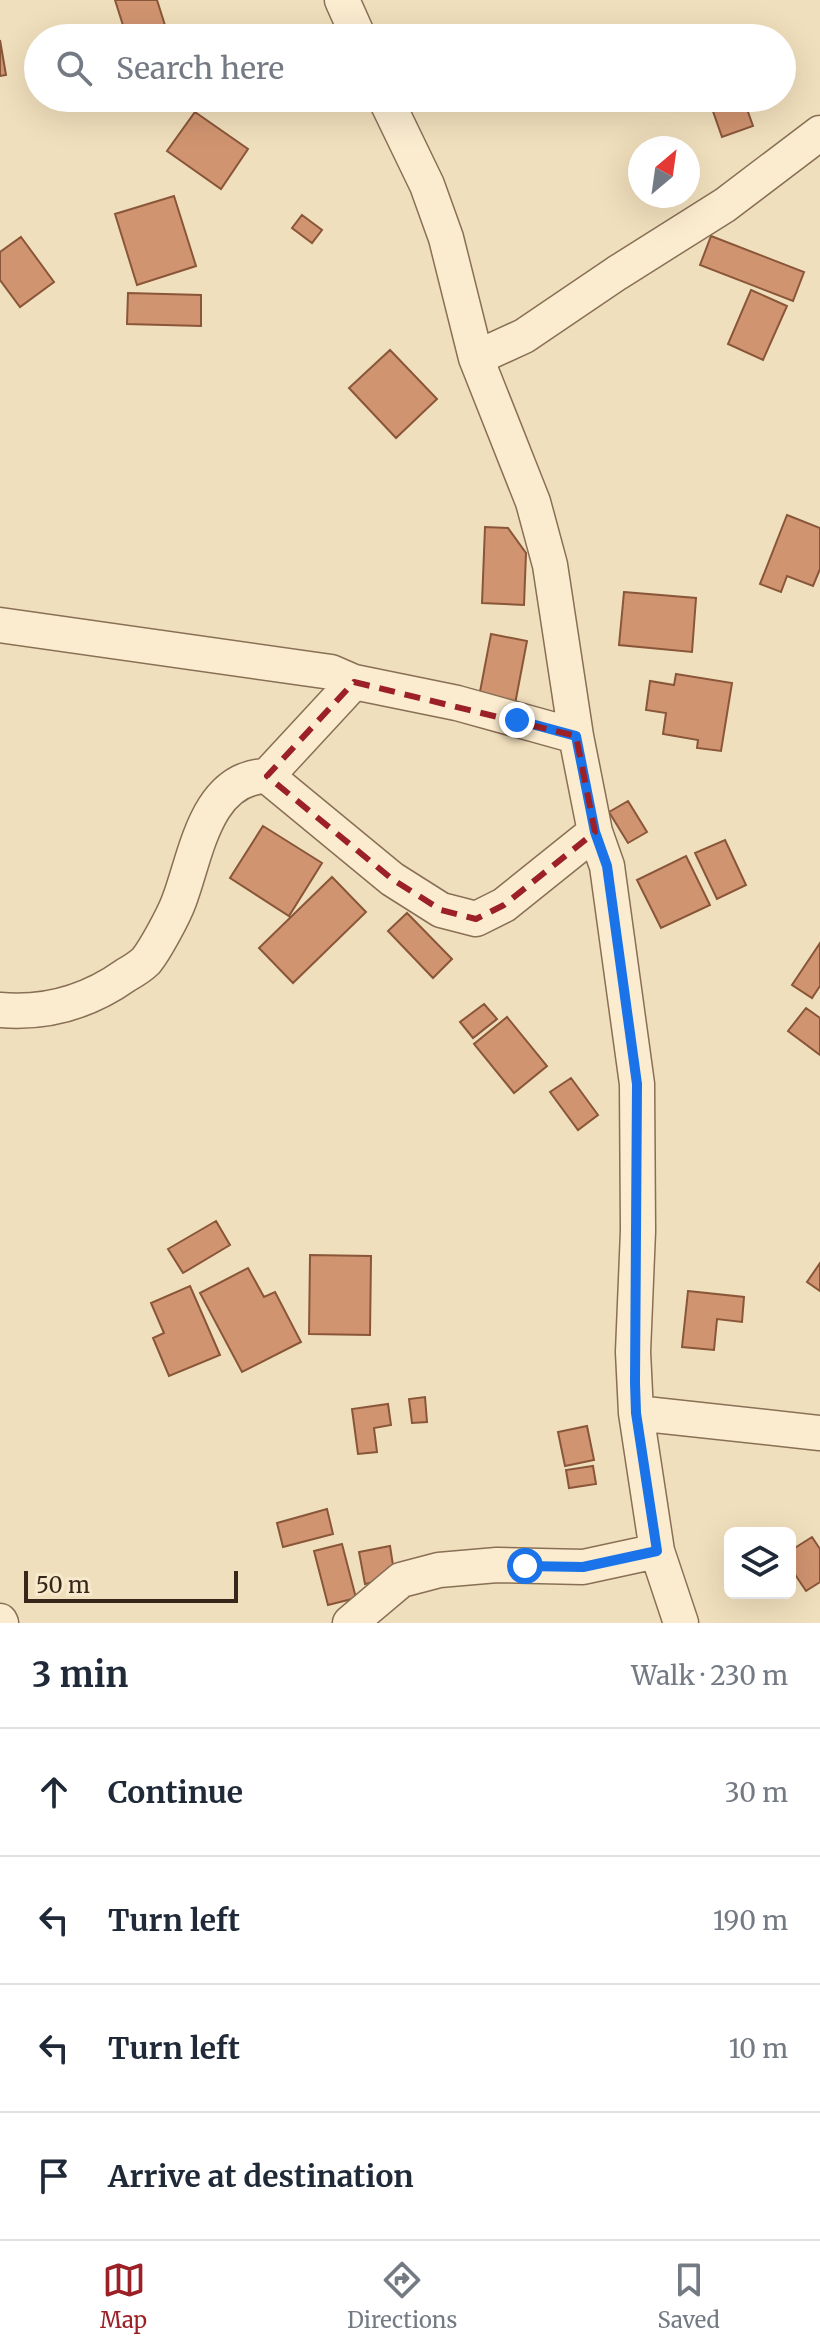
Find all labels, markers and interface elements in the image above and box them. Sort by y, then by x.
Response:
search box [24,24,796,112]
icon: search [52,46,96,90]
text: Search here [116,49,284,87]
north arrow [628,136,700,208]
route end [499,702,535,738]
map controls [724,1527,796,1599]
button: layers [724,1527,796,1599]
route start [507,1548,543,1584]
scale bar [24,1567,238,1603]
text: 50 m [36,1571,90,1599]
text: 3 min [32,1654,128,1696]
text: Walk · 230 m [631,1659,788,1692]
icon: ahead [32,1770,76,1814]
text: Continue [108,1773,243,1811]
text: 30 m [725,1776,788,1809]
icon: left [32,1898,76,1942]
text: Turn left [108,1901,240,1939]
text: 190 m [713,1904,788,1937]
icon: left [32,2026,76,2070]
text: Turn left [108,2029,240,2067]
text: 10 m [729,2032,788,2065]
icon: arrive [32,2154,76,2198]
text: Arrive at destination [108,2157,414,2195]
tab: Map [100,2258,147,2334]
tab: Directions [347,2258,457,2334]
tab: Saved [658,2258,720,2334]

